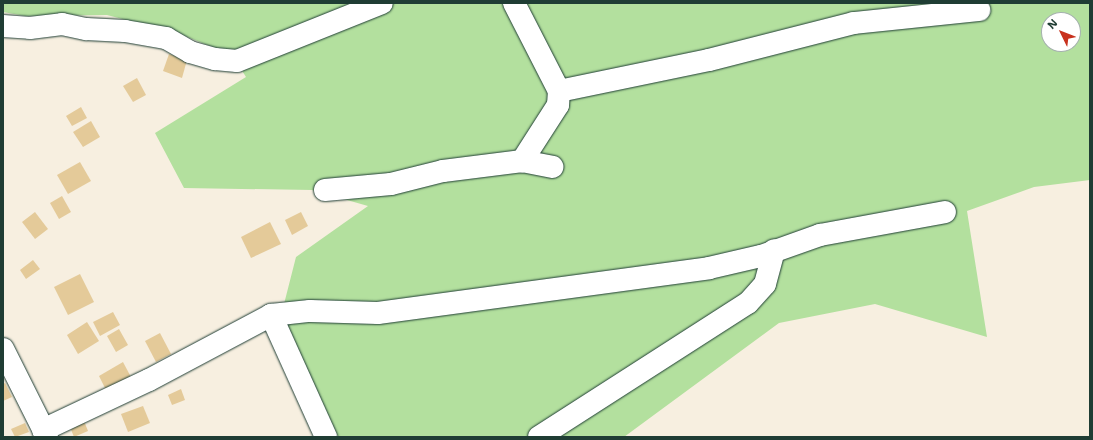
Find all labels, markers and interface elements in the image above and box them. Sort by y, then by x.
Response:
north arrow [1041,12,1081,52]
text: N [1044,16,1061,32]

